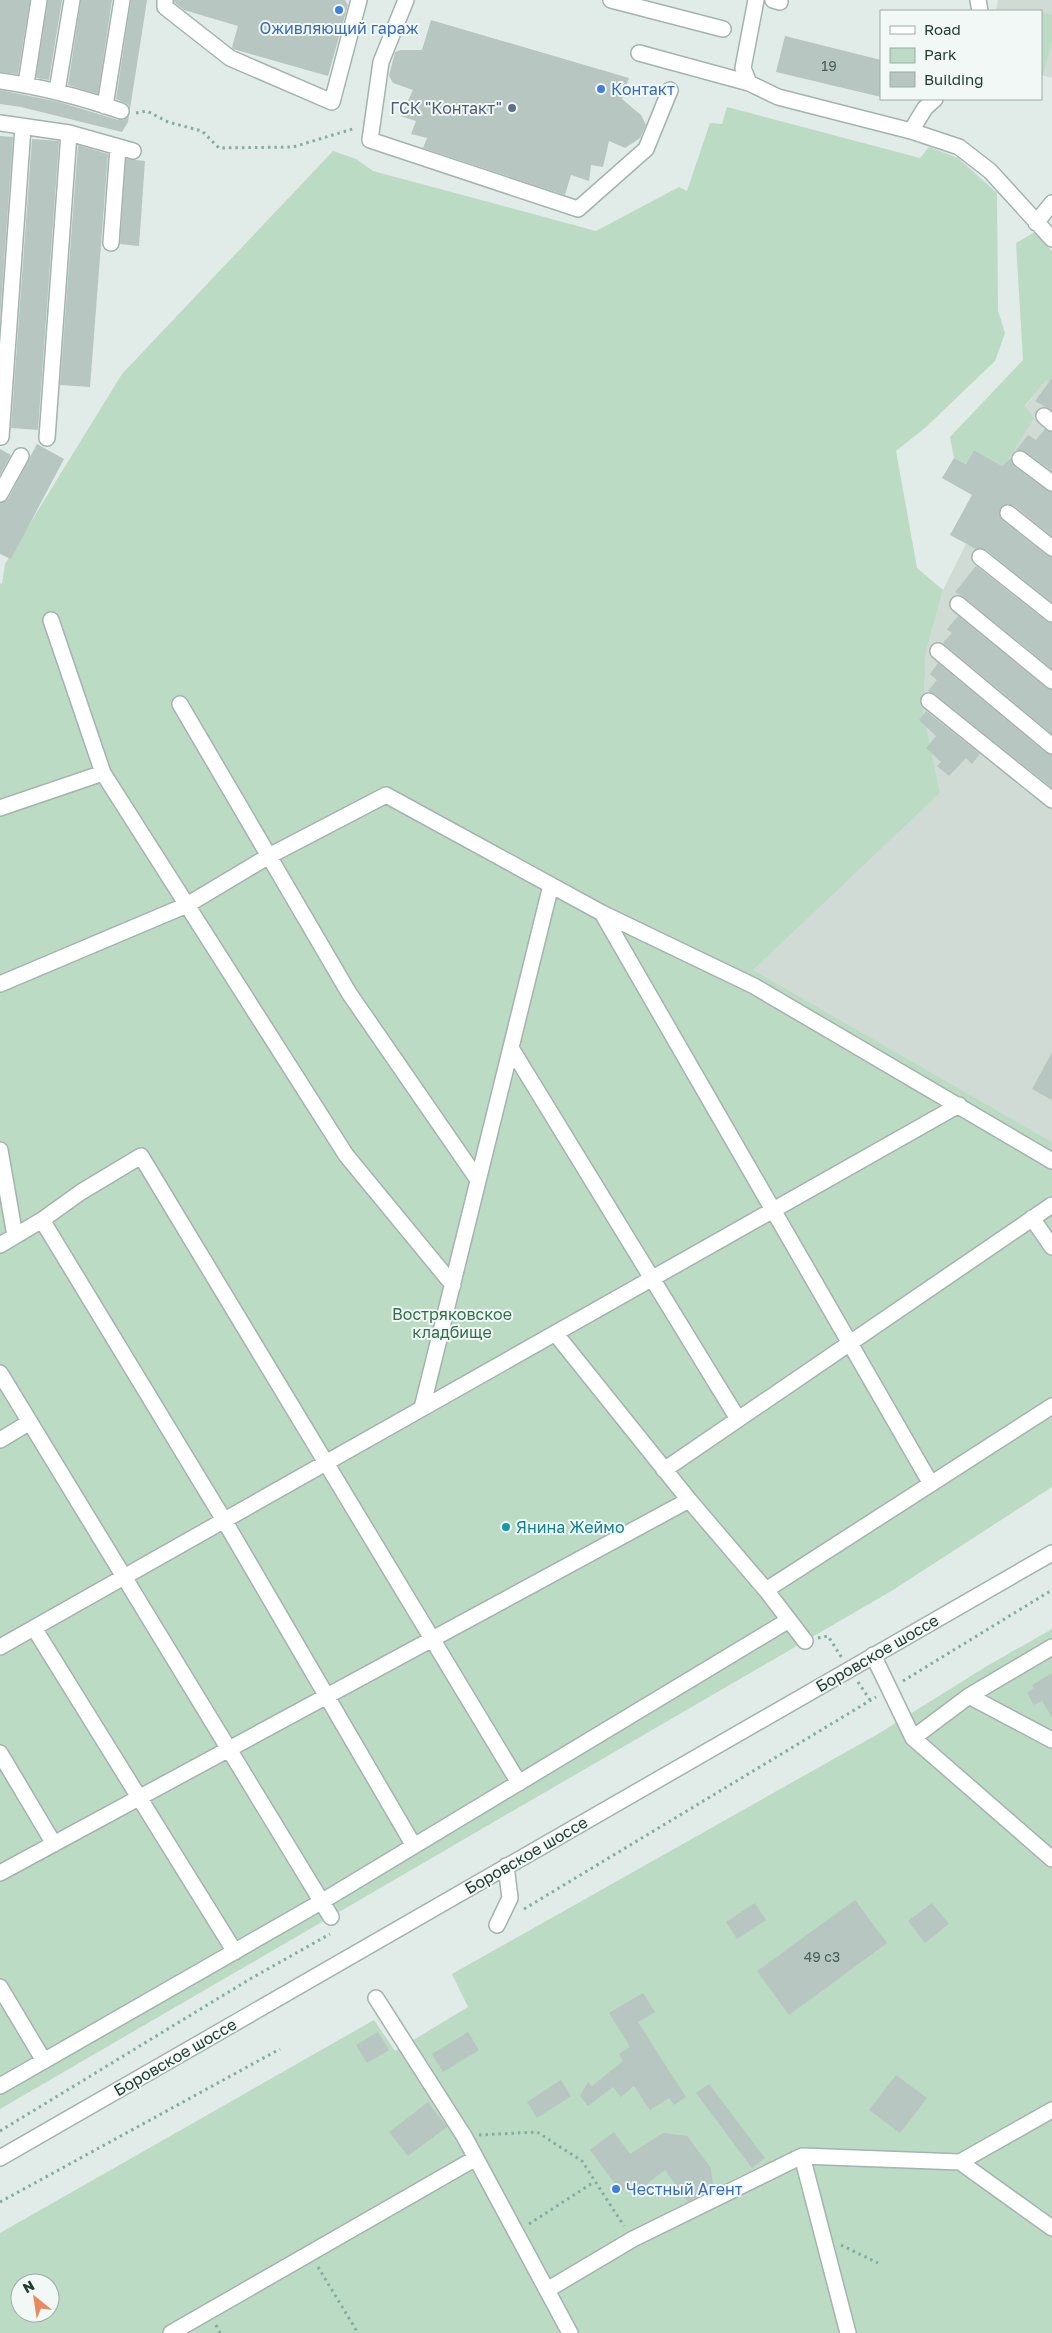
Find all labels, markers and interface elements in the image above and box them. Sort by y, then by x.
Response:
marker: Оживляющий гараж [333,4,345,16]
legend [880,10,1042,100]
place label: Оживляющий гараж [260,18,419,38]
text: Road [924,20,961,38]
text: Park [924,45,957,63]
house number: 19 [821,57,837,74]
text: Building [924,70,984,88]
place label: Контакт [611,79,675,99]
marker: Контакт [595,83,607,95]
place label: ГСК "Контакт" [390,98,502,118]
marker: ГСК "Контакт" [506,102,518,114]
park label: Востряковское кладбище [392,1304,512,1342]
place label: Янина Жеймо [516,1517,624,1537]
marker: Янина Жеймо [500,1521,512,1533]
street label: Боровское шоссе [812,1610,942,1696]
street label: Боровское шоссе [461,1812,591,1898]
house number: 49 с3 [804,1948,840,1965]
street label: Боровское шоссе [110,2014,240,2100]
place label: Честный Агент [626,2179,743,2199]
marker: Честный Агент [610,2183,622,2195]
north arrow [10,2273,60,2323]
text: N [19,2276,37,2296]

